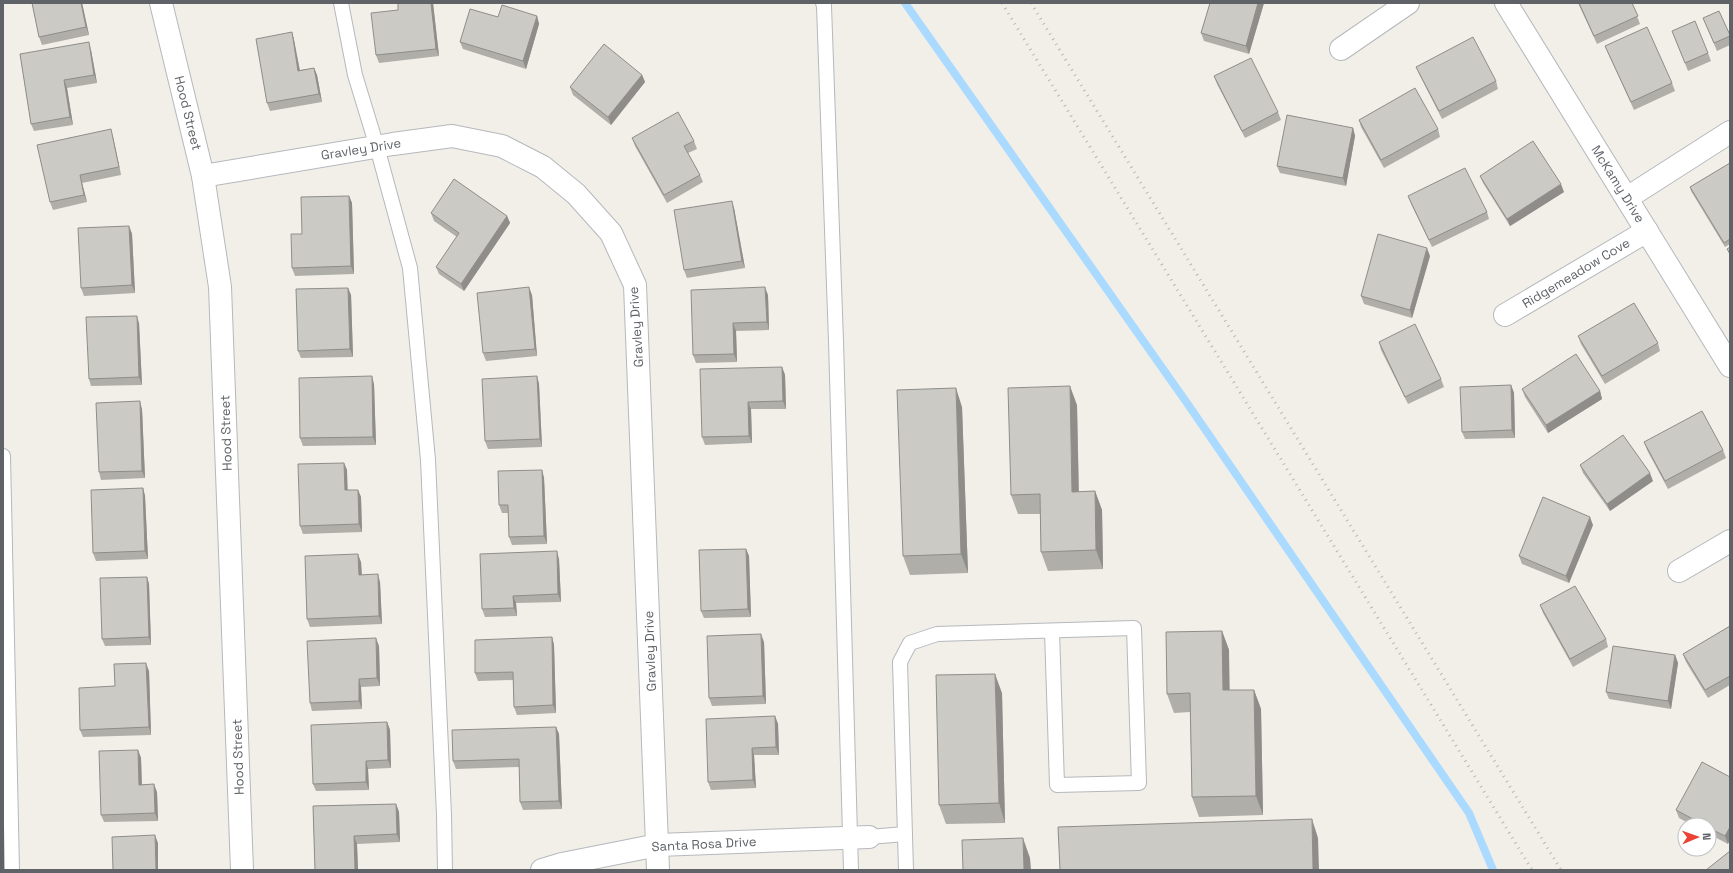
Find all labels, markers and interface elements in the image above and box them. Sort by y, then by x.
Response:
street label: Hood Street [171,74,205,152]
street label: Gravley Drive [320,134,402,164]
street label: McKamy Drive [1587,142,1649,226]
street label: Ridgemeadow Cove [1519,234,1633,312]
street label: Gravley Drive [625,286,647,368]
street label: Hood Street [216,395,236,471]
street label: Gravley Drive [640,610,660,692]
street label: Hood Street [228,719,248,795]
north arrow [1677,817,1717,857]
street label: Santa Rosa Drive [651,833,757,855]
text: N [1700,833,1714,841]

